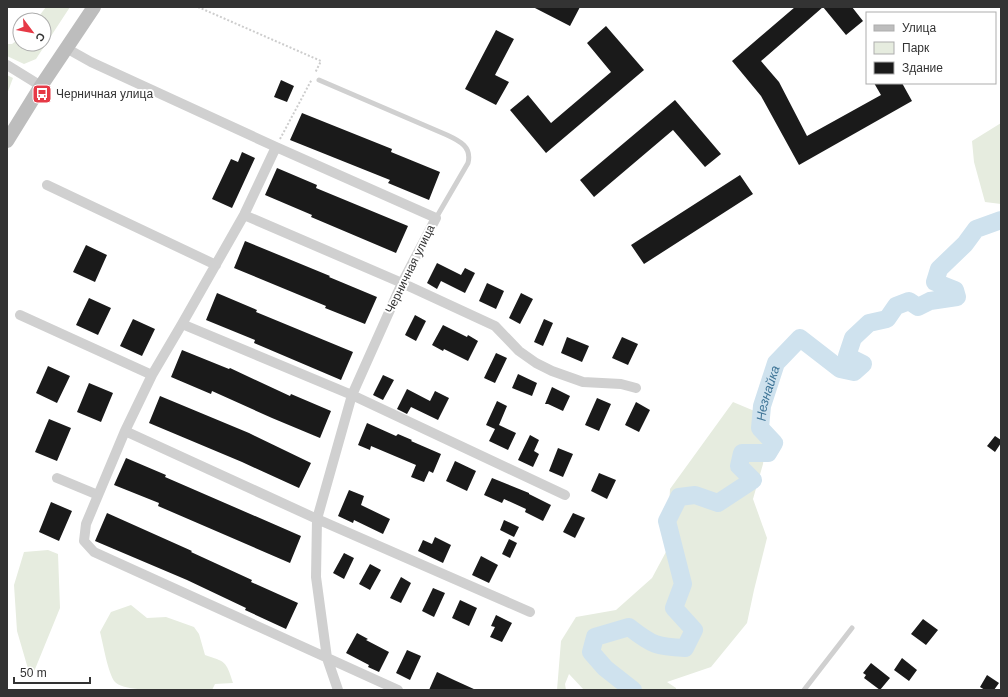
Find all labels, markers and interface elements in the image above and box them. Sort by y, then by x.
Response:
north arrow [12,12,52,52]
legend [866,12,996,84]
text: Улица [902,21,936,35]
text: С [33,31,48,44]
text: Парк [902,41,930,55]
text: Здание [902,61,943,75]
bus stop icon: Черничная улица [31,83,53,105]
place label: Черничная улица [56,87,153,101]
street label: Черничная улица [382,222,438,316]
water label: Незнайка [753,363,782,422]
scale bar [14,659,90,685]
text: 50 m [20,666,47,680]

